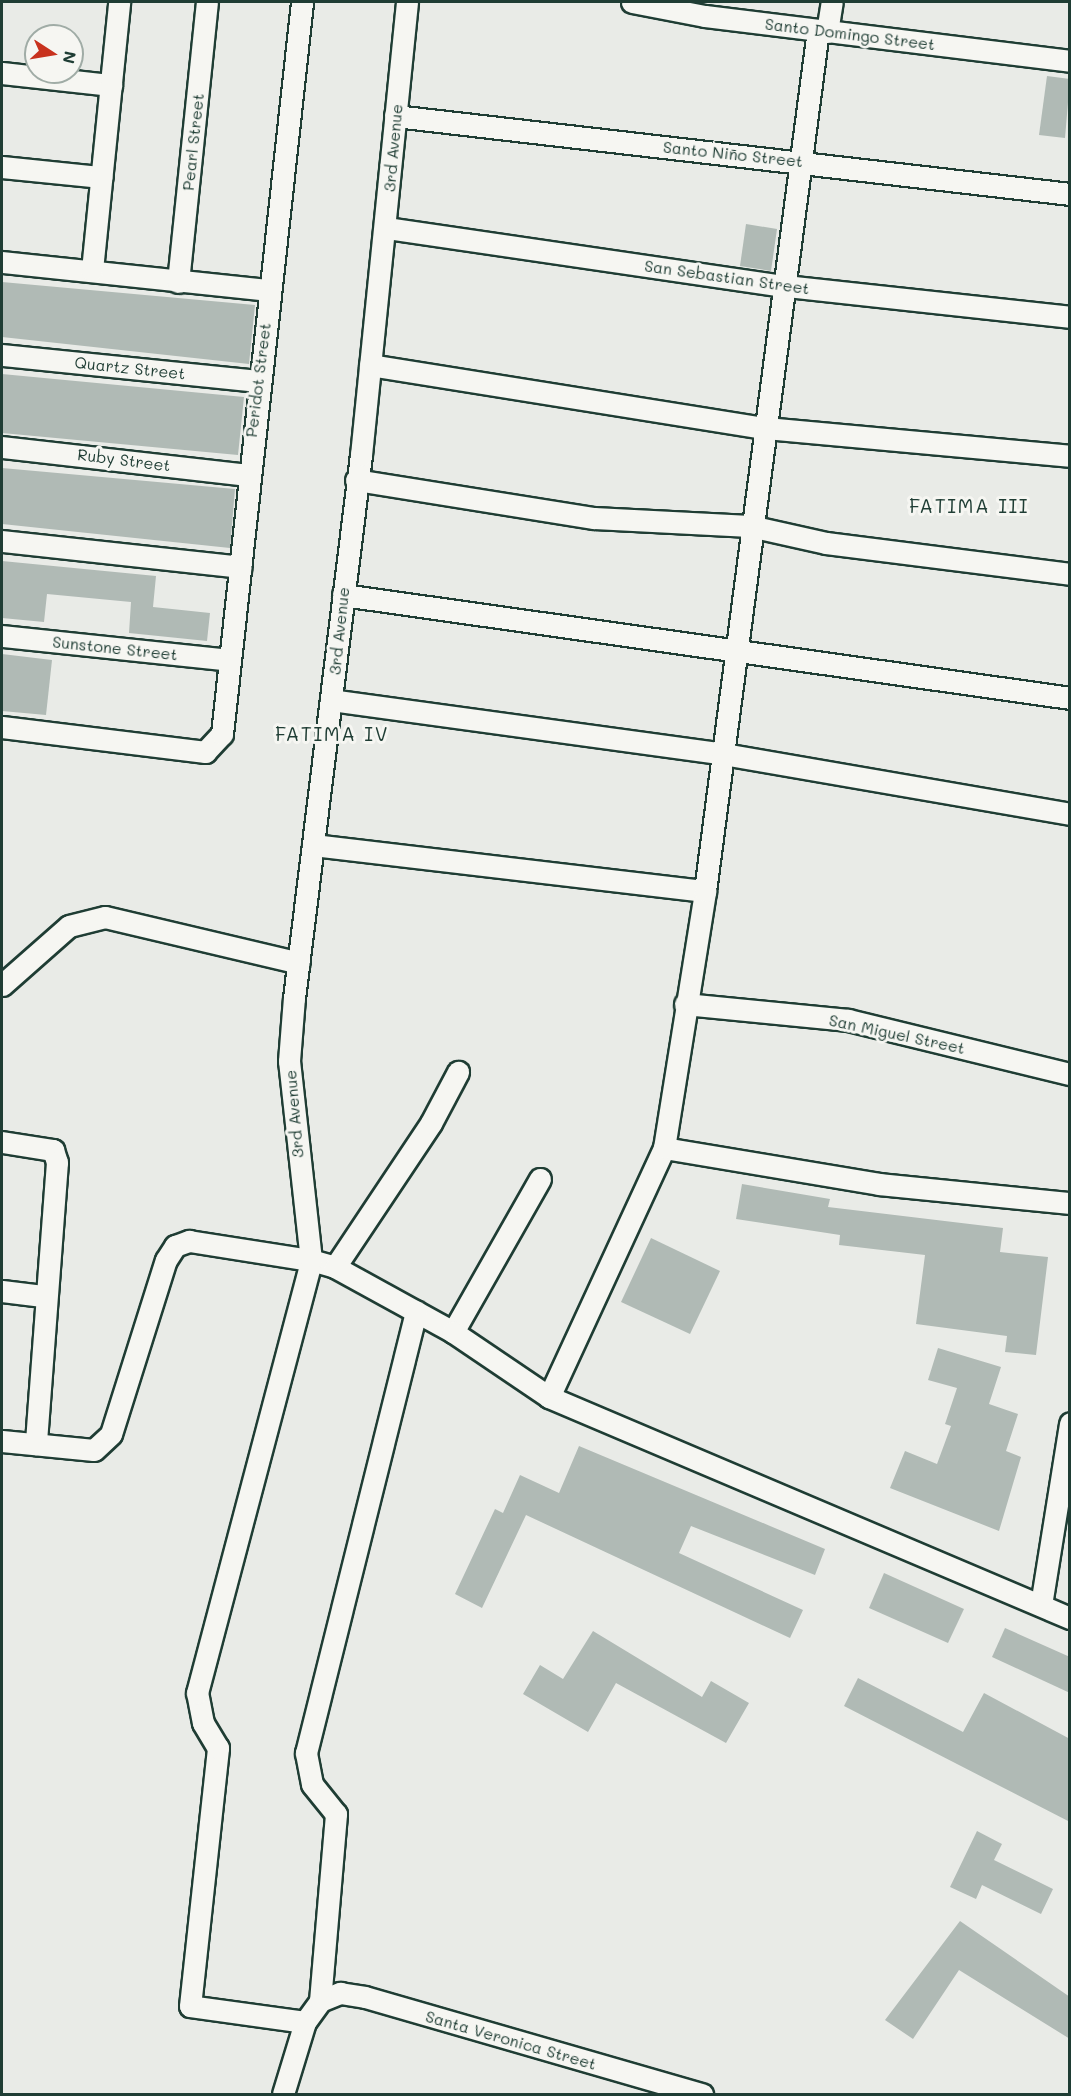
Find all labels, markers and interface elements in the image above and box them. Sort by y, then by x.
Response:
street label: Santo Domingo Street [764,14,936,54]
north arrow [24,24,84,84]
text: N [59,49,82,66]
street label: Pearl Street [178,92,208,192]
street label: 3rd Avenue [380,103,406,193]
street label: Santo Niño Street [662,137,804,171]
street label: San Sebastian Street [643,256,811,298]
street label: Peridot Street [241,322,275,438]
street label: Quartz Street [74,353,186,383]
street label: Ruby Street [76,445,172,475]
district label: FATIMA III [909,493,1029,517]
street label: 3rd Avenue [325,586,353,676]
street label: Sunstone Street [51,632,179,664]
district label: FATIMA IV [275,721,389,745]
street label: San Miguel Street [827,1010,967,1058]
street label: 3rd Avenue [281,1069,307,1159]
street label: Santa Veronica Street [423,2006,599,2074]

